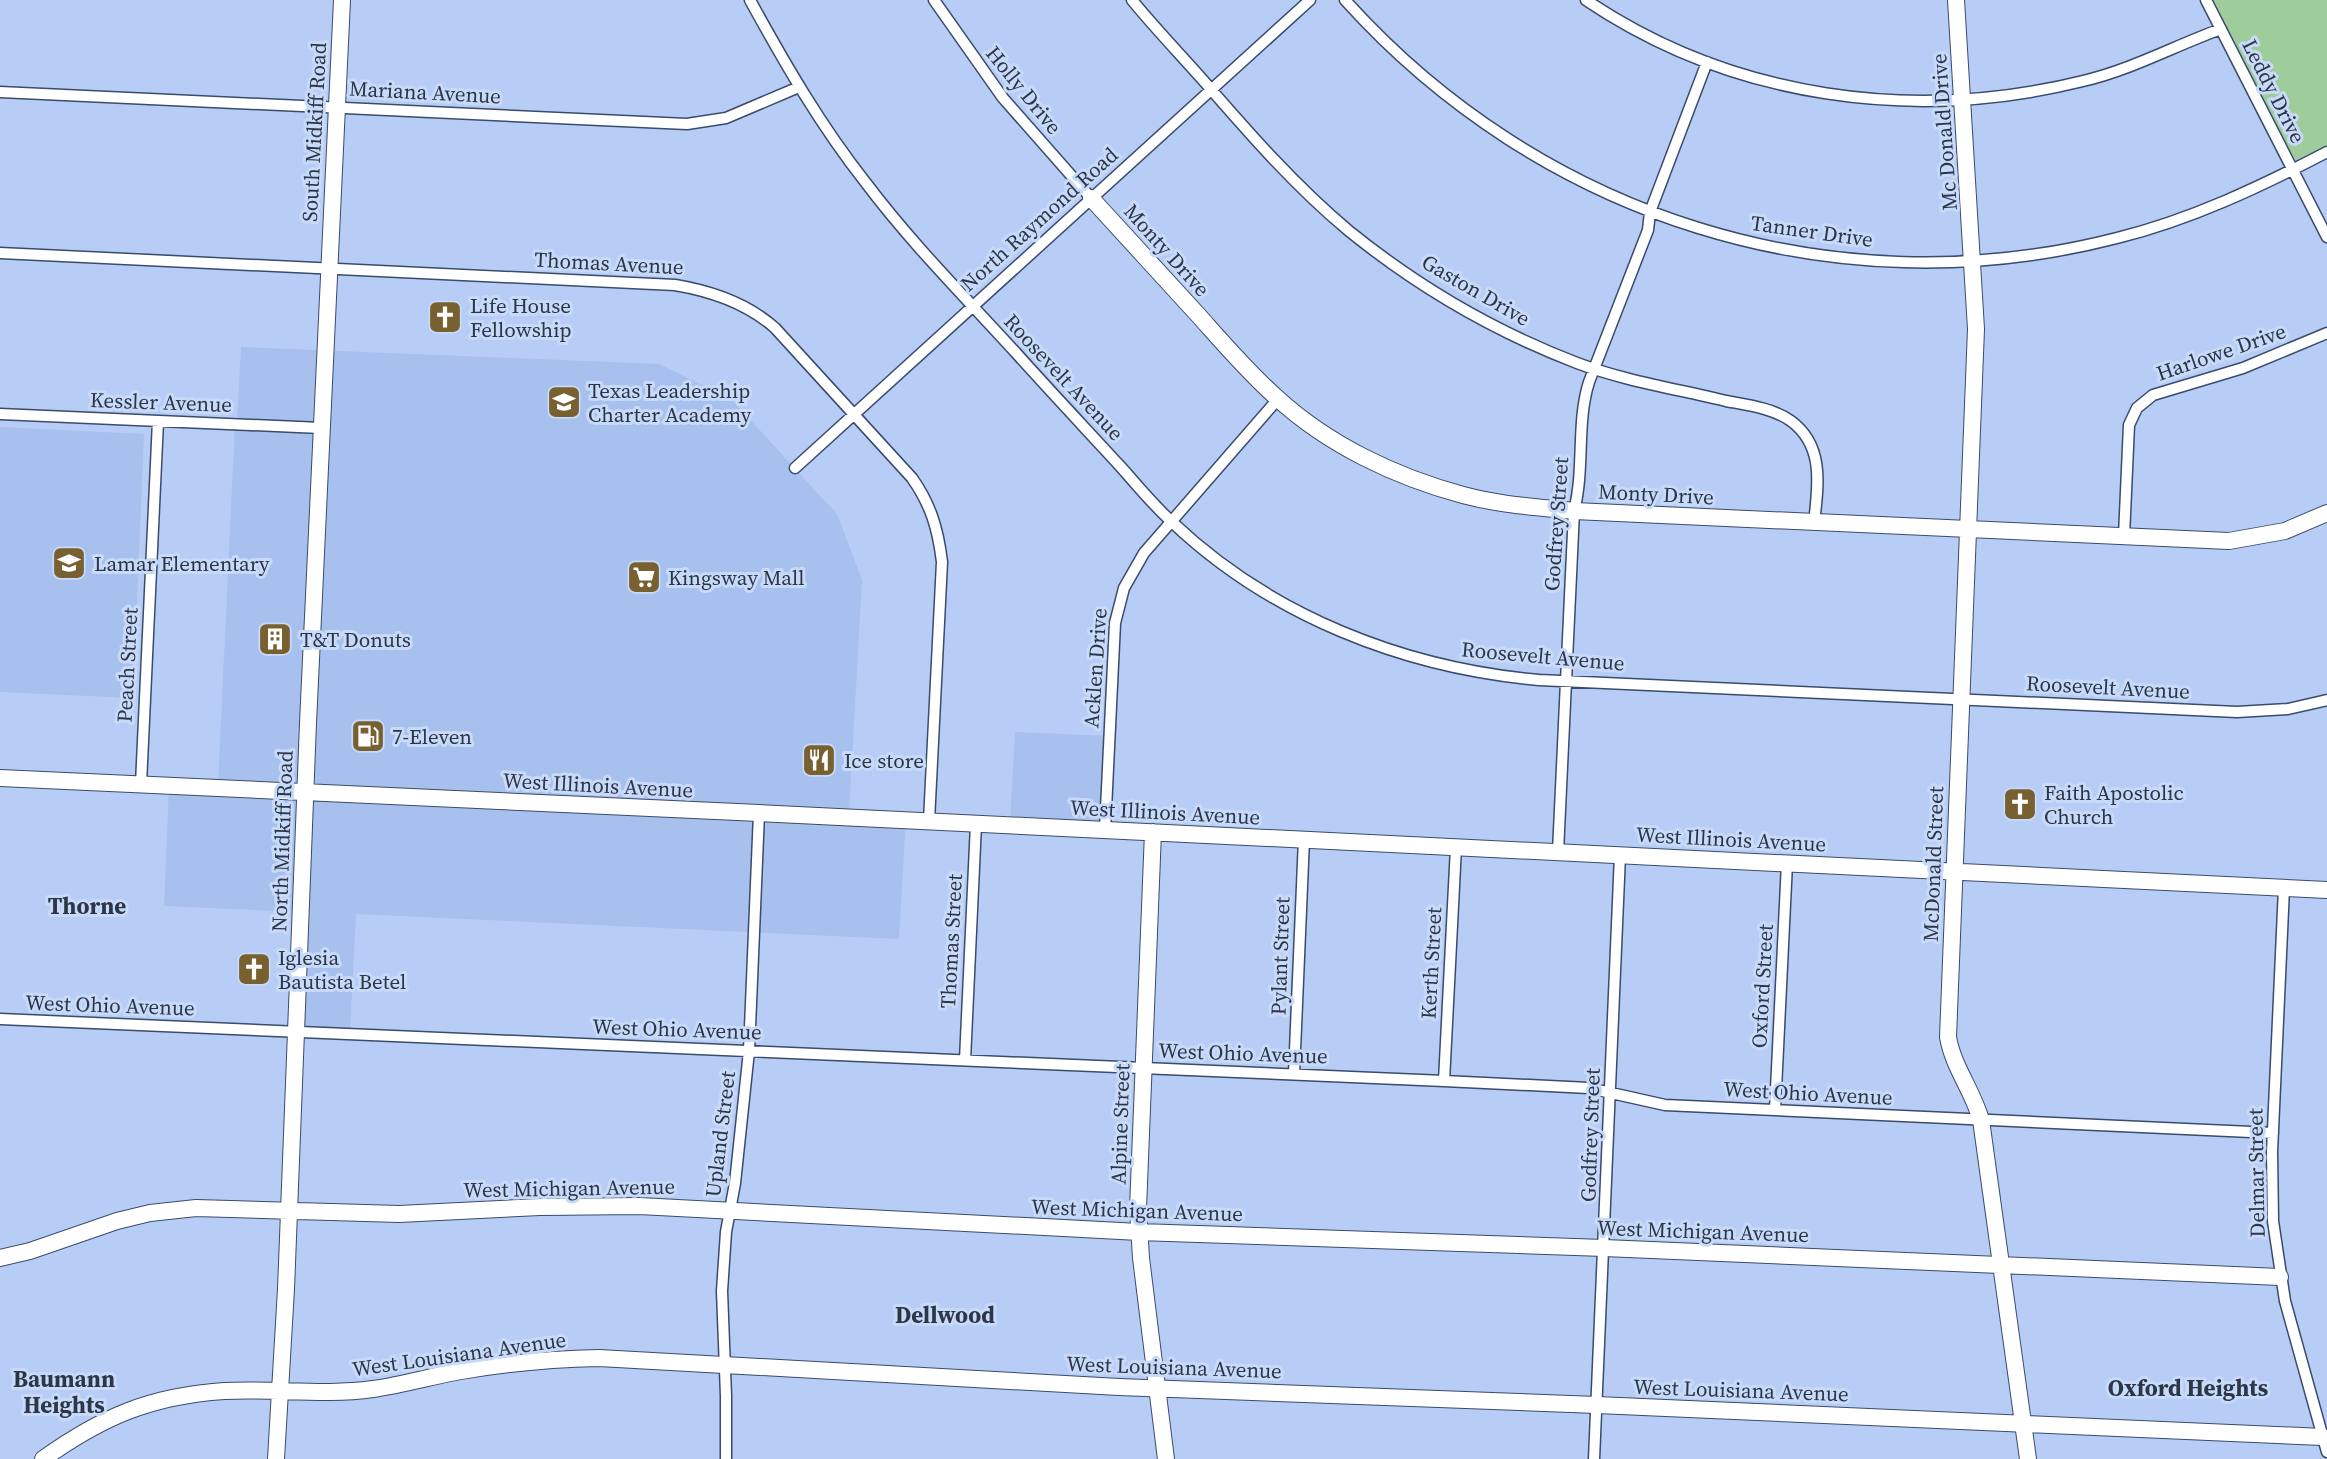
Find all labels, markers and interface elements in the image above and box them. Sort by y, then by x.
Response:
street label: Leddy Drive [2235,34,2313,148]
street label: Holly Drive [979,40,1069,140]
street label: South Midkiff Road [295,41,333,223]
street label: Mc Donald Drive [1924,53,1964,211]
street label: Mariana Avenue [348,74,502,110]
street label: North Raymond Road [954,140,1124,298]
street label: Monty Drive [1117,197,1217,303]
street label: Tanner Drive [1749,208,1875,254]
street label: Thomas Avenue [534,245,684,281]
street label: Gaston Drive [1416,247,1536,333]
place label: Life House Fellowship [470,291,572,344]
church icon: Life House Fellowship [426,298,464,336]
street label: Roosevelt Avenue [998,307,1130,447]
street label: Harlowe Drive [2152,316,2290,388]
place label: Texas Leadership Charter Academy [588,376,751,429]
school or university icon: Texas Leadership Charter Academy [545,383,583,421]
street label: Kessler Avenue [90,385,232,419]
street label: Godfrey Street [1537,456,1575,592]
street label: Monty Drive [1597,476,1715,512]
school or university icon: Lamar Elementary [50,544,88,582]
place label: Lamar Elementary [94,549,270,578]
supermarket icon: Kingsway Mall [625,558,663,596]
place label: Kingsway Mall [668,563,805,592]
street label: Peach Street [110,607,144,723]
street label: Acklen Drive [1076,607,1114,729]
building icon: T&T Donuts [256,620,294,658]
place label: T&T Donuts [300,625,411,654]
street label: Roosevelt Avenue [1460,634,1626,678]
street label: Roosevelt Avenue [2025,668,2191,706]
fuel station icon: 7-Eleven [349,717,387,755]
place label: 7-Eleven [392,722,472,751]
restaurant icon: Ice store [800,741,838,779]
place label: Ice store [844,746,924,775]
street label: North Midkiff Road [264,750,300,932]
street label: West Illinois Avenue [502,766,694,804]
place label: Faith Apostolic Church [2044,778,2184,831]
church icon: Faith Apostolic Church [2001,785,2039,823]
street label: McDonald Street [1916,786,1950,942]
street label: West Illinois Avenue [1069,793,1261,831]
street label: West Illinois Avenue [1635,820,1827,858]
street label: Thomas Street [933,873,969,1009]
district label: Thorne [48,890,126,922]
street label: Pylant Street [1263,896,1297,1016]
street label: Kerth Street [1414,906,1448,1020]
street label: Oxford Street [1744,923,1780,1049]
place label: Iglesia Bautista Betel [278,943,406,996]
church icon: Iglesia Bautista Betel [235,950,273,988]
street label: West Ohio Avenue [25,988,195,1022]
street label: West Ohio Avenue [592,1012,762,1046]
street label: West Ohio Avenue [1158,1036,1328,1070]
street label: Alpine Street [1103,1063,1137,1185]
street label: Godfrey Street [1573,1067,1607,1203]
street label: Upland Street [698,1069,742,1199]
street label: West Ohio Avenue [1723,1074,1893,1112]
street label: Delmar Street [2240,1108,2272,1238]
street label: West Michigan Avenue [463,1172,675,1204]
street label: West Michigan Avenue [1031,1192,1243,1228]
street label: West Michigan Avenue [1597,1213,1809,1249]
district label: Dellwood [895,1299,995,1331]
street label: West Louisiana Avenue [350,1325,568,1383]
street label: West Louisiana Avenue [1066,1349,1282,1385]
district label: Baumann Heights [13,1363,115,1421]
street label: West Louisiana Avenue [1633,1372,1849,1408]
district label: Oxford Heights [2108,1372,2268,1404]

